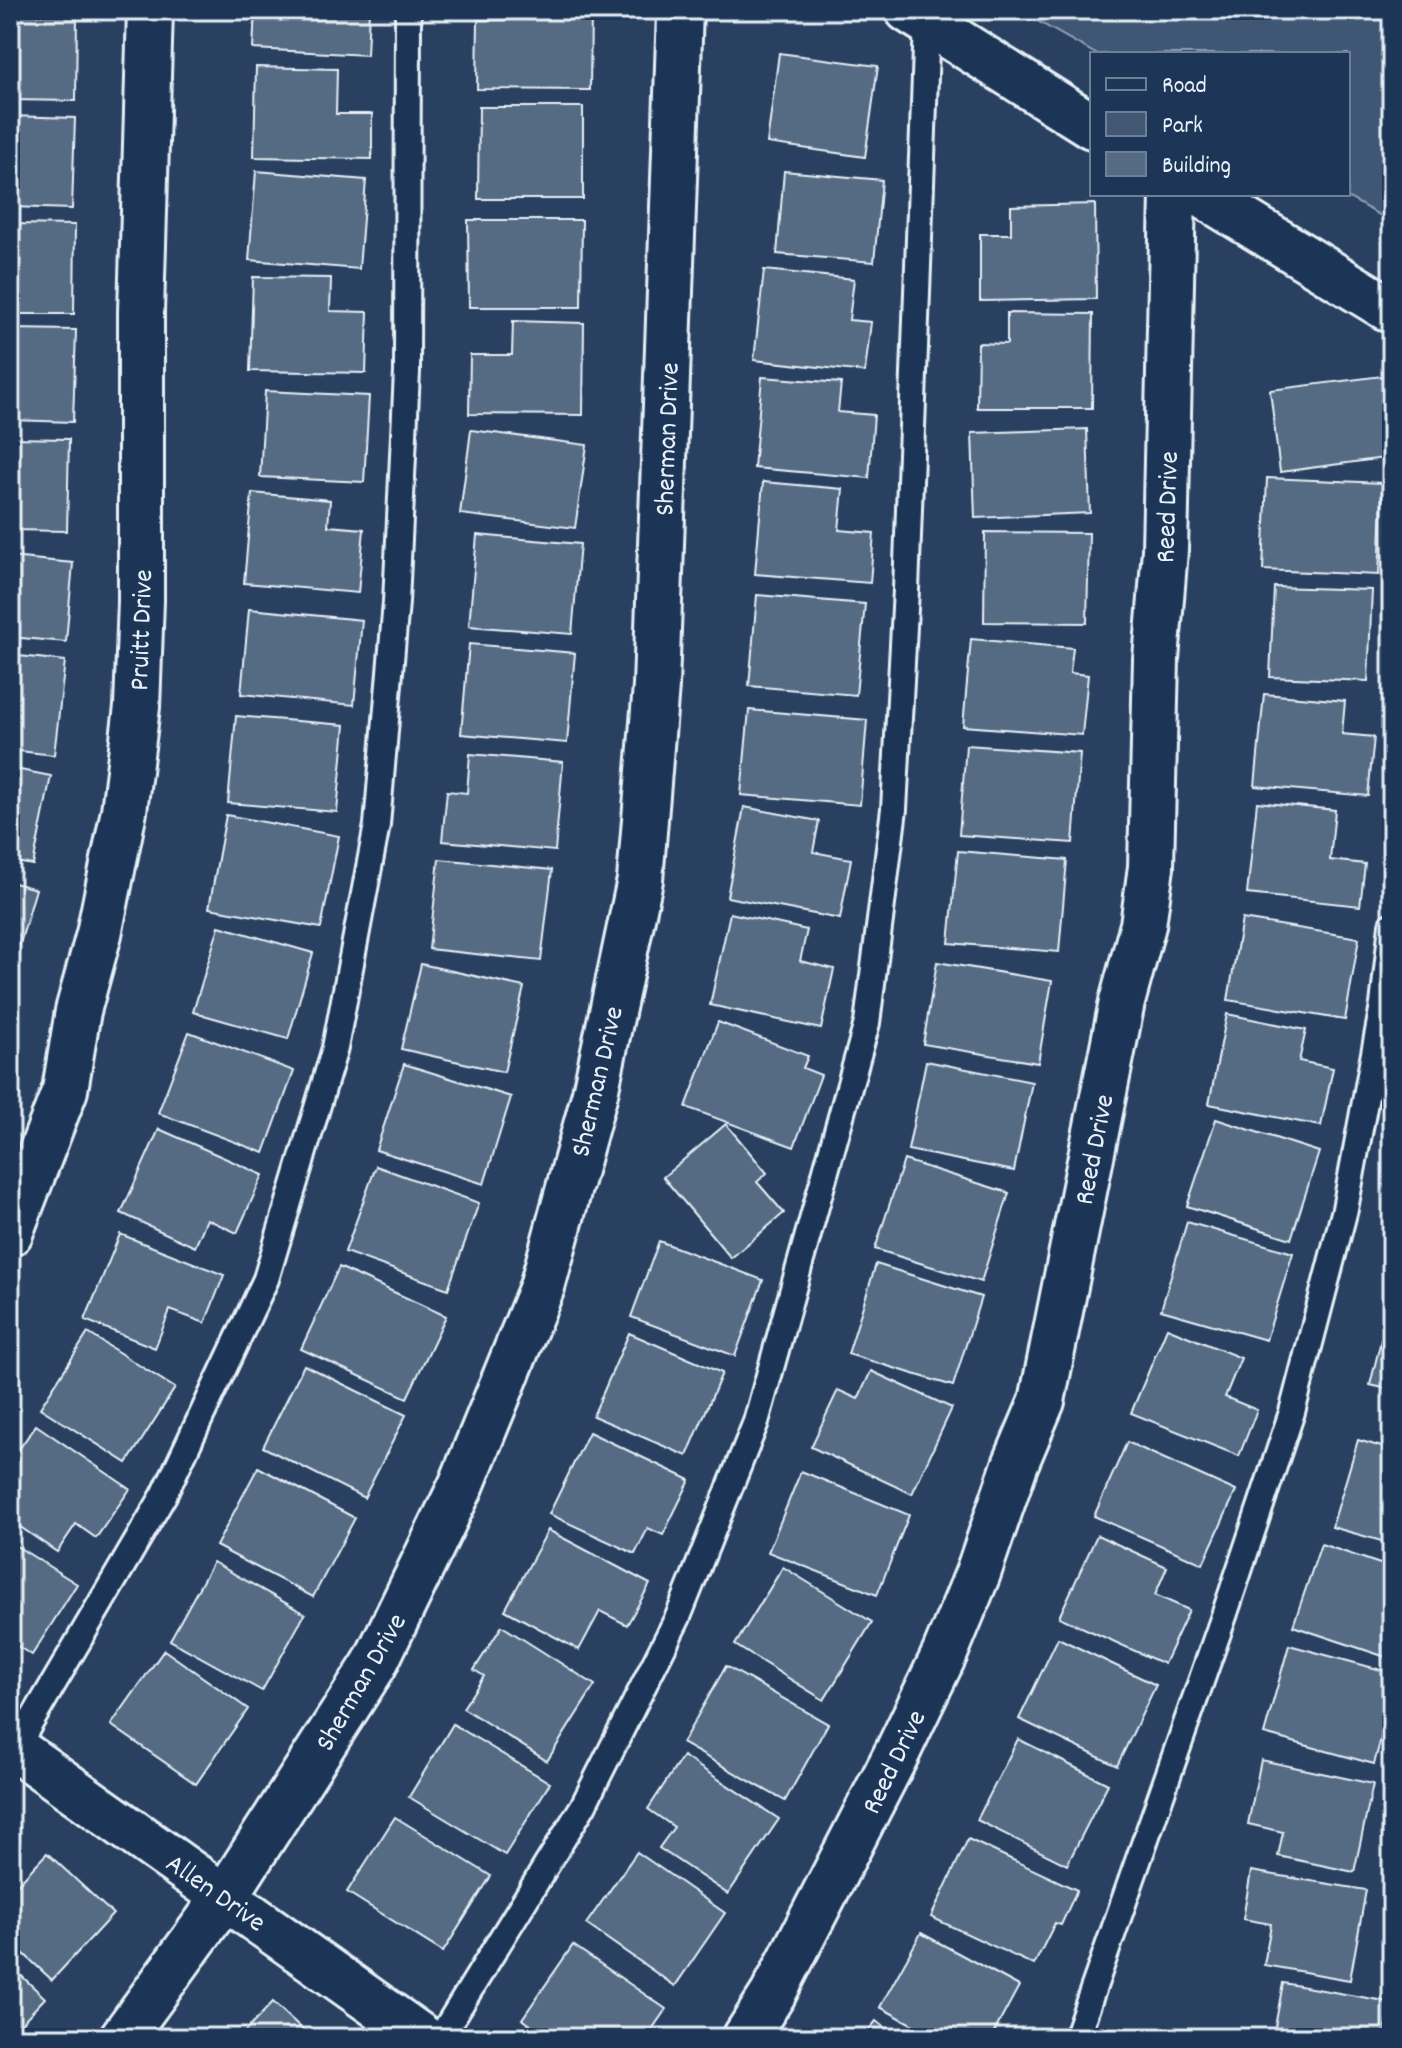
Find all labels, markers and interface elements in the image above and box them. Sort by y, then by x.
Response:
legend [1090,52,1350,196]
text: Road [1162,70,1207,104]
text: Park [1162,110,1203,144]
text: Building [1162,150,1231,184]
street label: Sherman Drive [647,362,693,517]
street label: Reed Drive [1148,451,1192,564]
street label: Pruitt Drive [122,569,166,691]
street label: Sherman Drive [563,1003,637,1161]
street label: Reed Drive [1067,1091,1127,1209]
street label: Sherman Drive [308,1607,419,1760]
street label: Reed Drive [854,1704,939,1822]
street label: Allen Drive [156,1846,272,1944]

